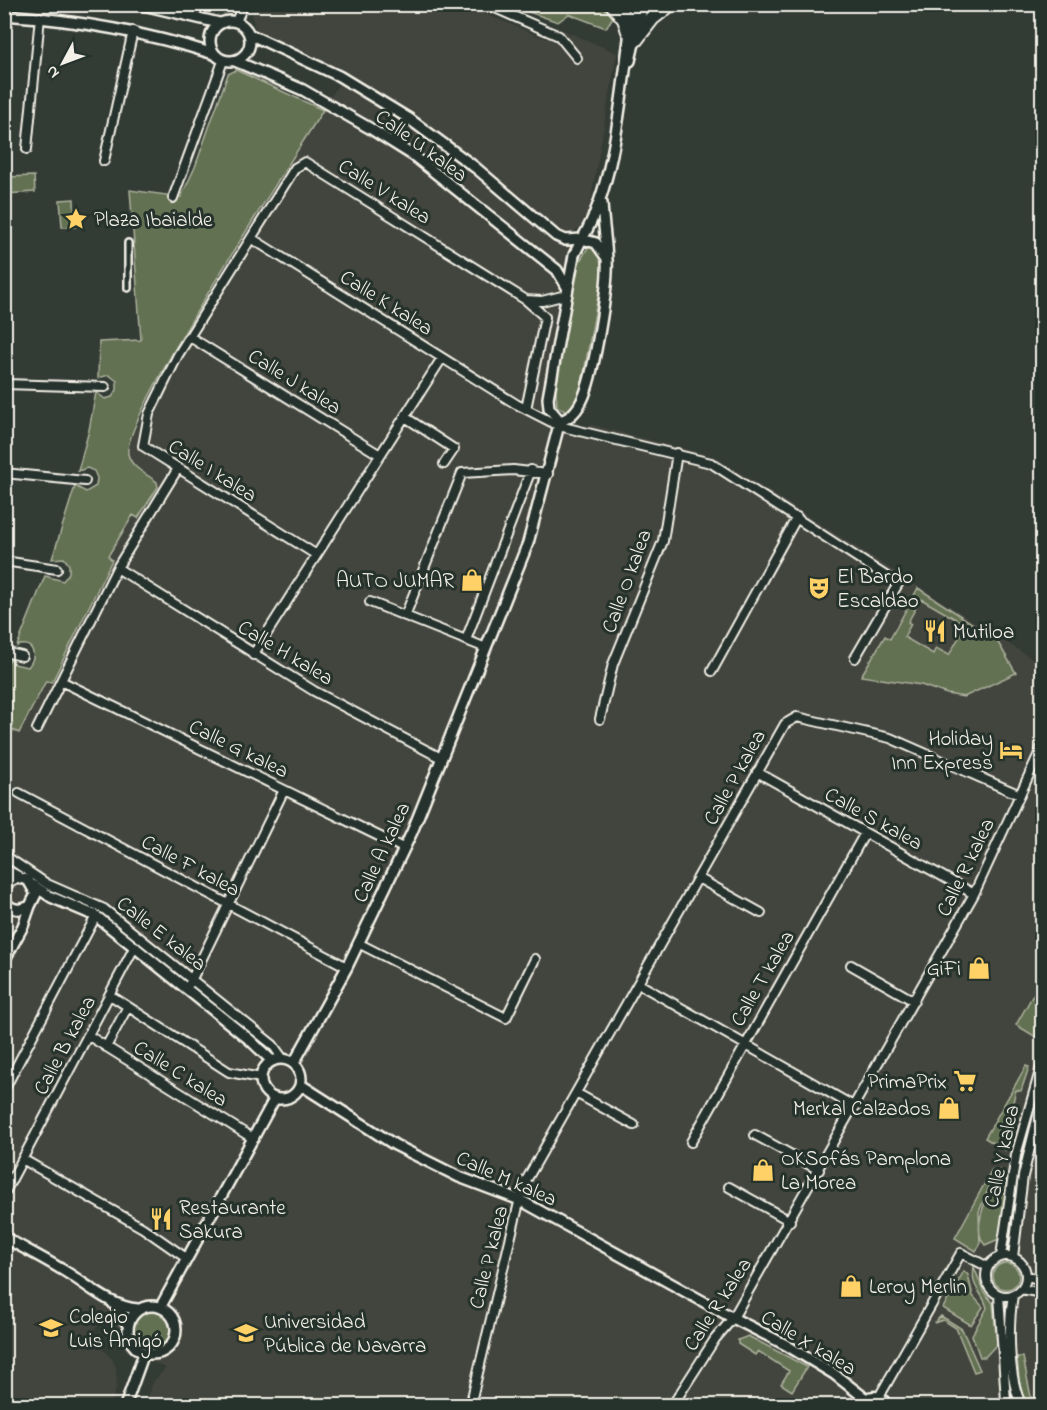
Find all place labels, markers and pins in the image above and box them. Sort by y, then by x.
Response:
place icon: Plaza Ibaialde [63,206,89,232]
place label: Plaza Ibaialde [94,206,213,236]
place label: El Bardo Escaldao [837,563,919,617]
place label: AUTO JUMAR [336,567,454,597]
shop icon: AUTO JUMAR [459,567,485,593]
theatre icon: El Bardo Escaldao [806,575,832,601]
restaurant icon: Mutiloa [922,618,948,644]
place label: Mutiloa [953,618,1014,648]
place label: Holiday Inn Express [891,725,993,779]
hotel icon: Holiday Inn Express [998,737,1024,763]
place label: GiFi [927,955,961,985]
shop icon: GiFi [966,955,992,981]
place label: PrimaPrix [868,1068,947,1098]
supermarket icon: PrimaPrix [952,1068,978,1094]
place label: Merkal Calzados [793,1095,931,1125]
shop icon: Merkal Calzados [936,1095,962,1121]
place label: OKSofás Pamplona La Morea [781,1145,951,1199]
shop icon: OKSofás Pamplona La Morea [750,1157,776,1183]
place label: Restaurante Sakura [179,1194,286,1248]
restaurant icon: Restaurante Sakura [148,1206,174,1232]
shop icon: Leroy Merlin [838,1273,864,1299]
place label: Leroy Merlin [869,1273,967,1305]
place label: Colegio Luis Amigó [69,1303,162,1359]
place label: Universidad Pública de Navarra [264,1308,426,1362]
school or university icon: Colegio Luis Amigó [38,1315,64,1341]
school or university icon: Universidad Pública de Navarra [233,1320,259,1346]

